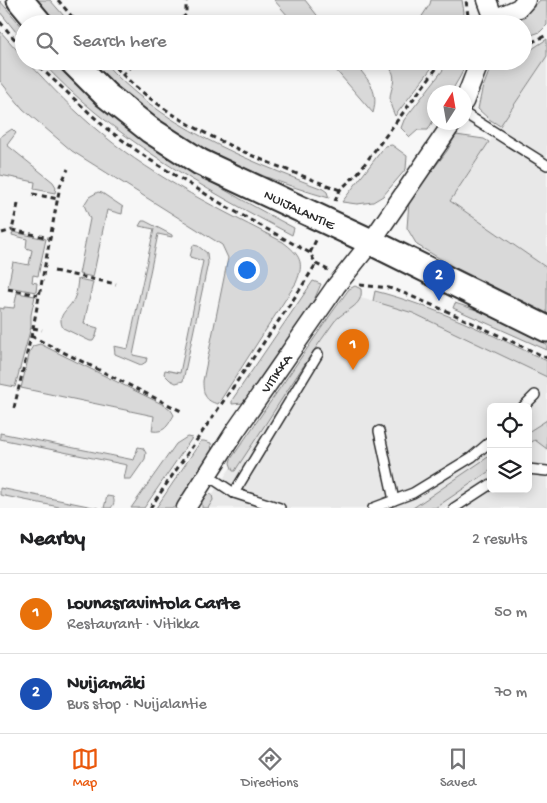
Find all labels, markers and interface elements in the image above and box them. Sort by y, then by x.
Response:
search box [15,15,532,70]
icon: search [33,29,61,57]
text: Search here [73,31,167,54]
north arrow [427,85,472,130]
street label: NUIJALANTIE [261,187,338,235]
your location [234,257,260,283]
pin: 2 [423,260,455,301]
pin: 1 [337,329,369,370]
street label: VITIKKA [258,351,297,398]
map controls [487,403,532,493]
button: locate [487,403,532,448]
button: layers [487,448,532,493]
text: Nearby [20,528,85,553]
text: 2 results [472,531,527,550]
text: Lounasravintola Carte [67,593,240,616]
text: 1 [33,604,39,623]
text: 50 m [494,604,527,623]
text: Restaurant · Vitikka [67,616,199,635]
text: Nuijamäki [67,673,145,696]
text: 2 [32,684,40,703]
text: 70 m [494,684,527,703]
text: Bus stop · Nuijalantie [67,696,207,715]
tab: Map [71,745,99,792]
tab: Directions [241,745,298,792]
tab: Saved [440,745,476,792]

